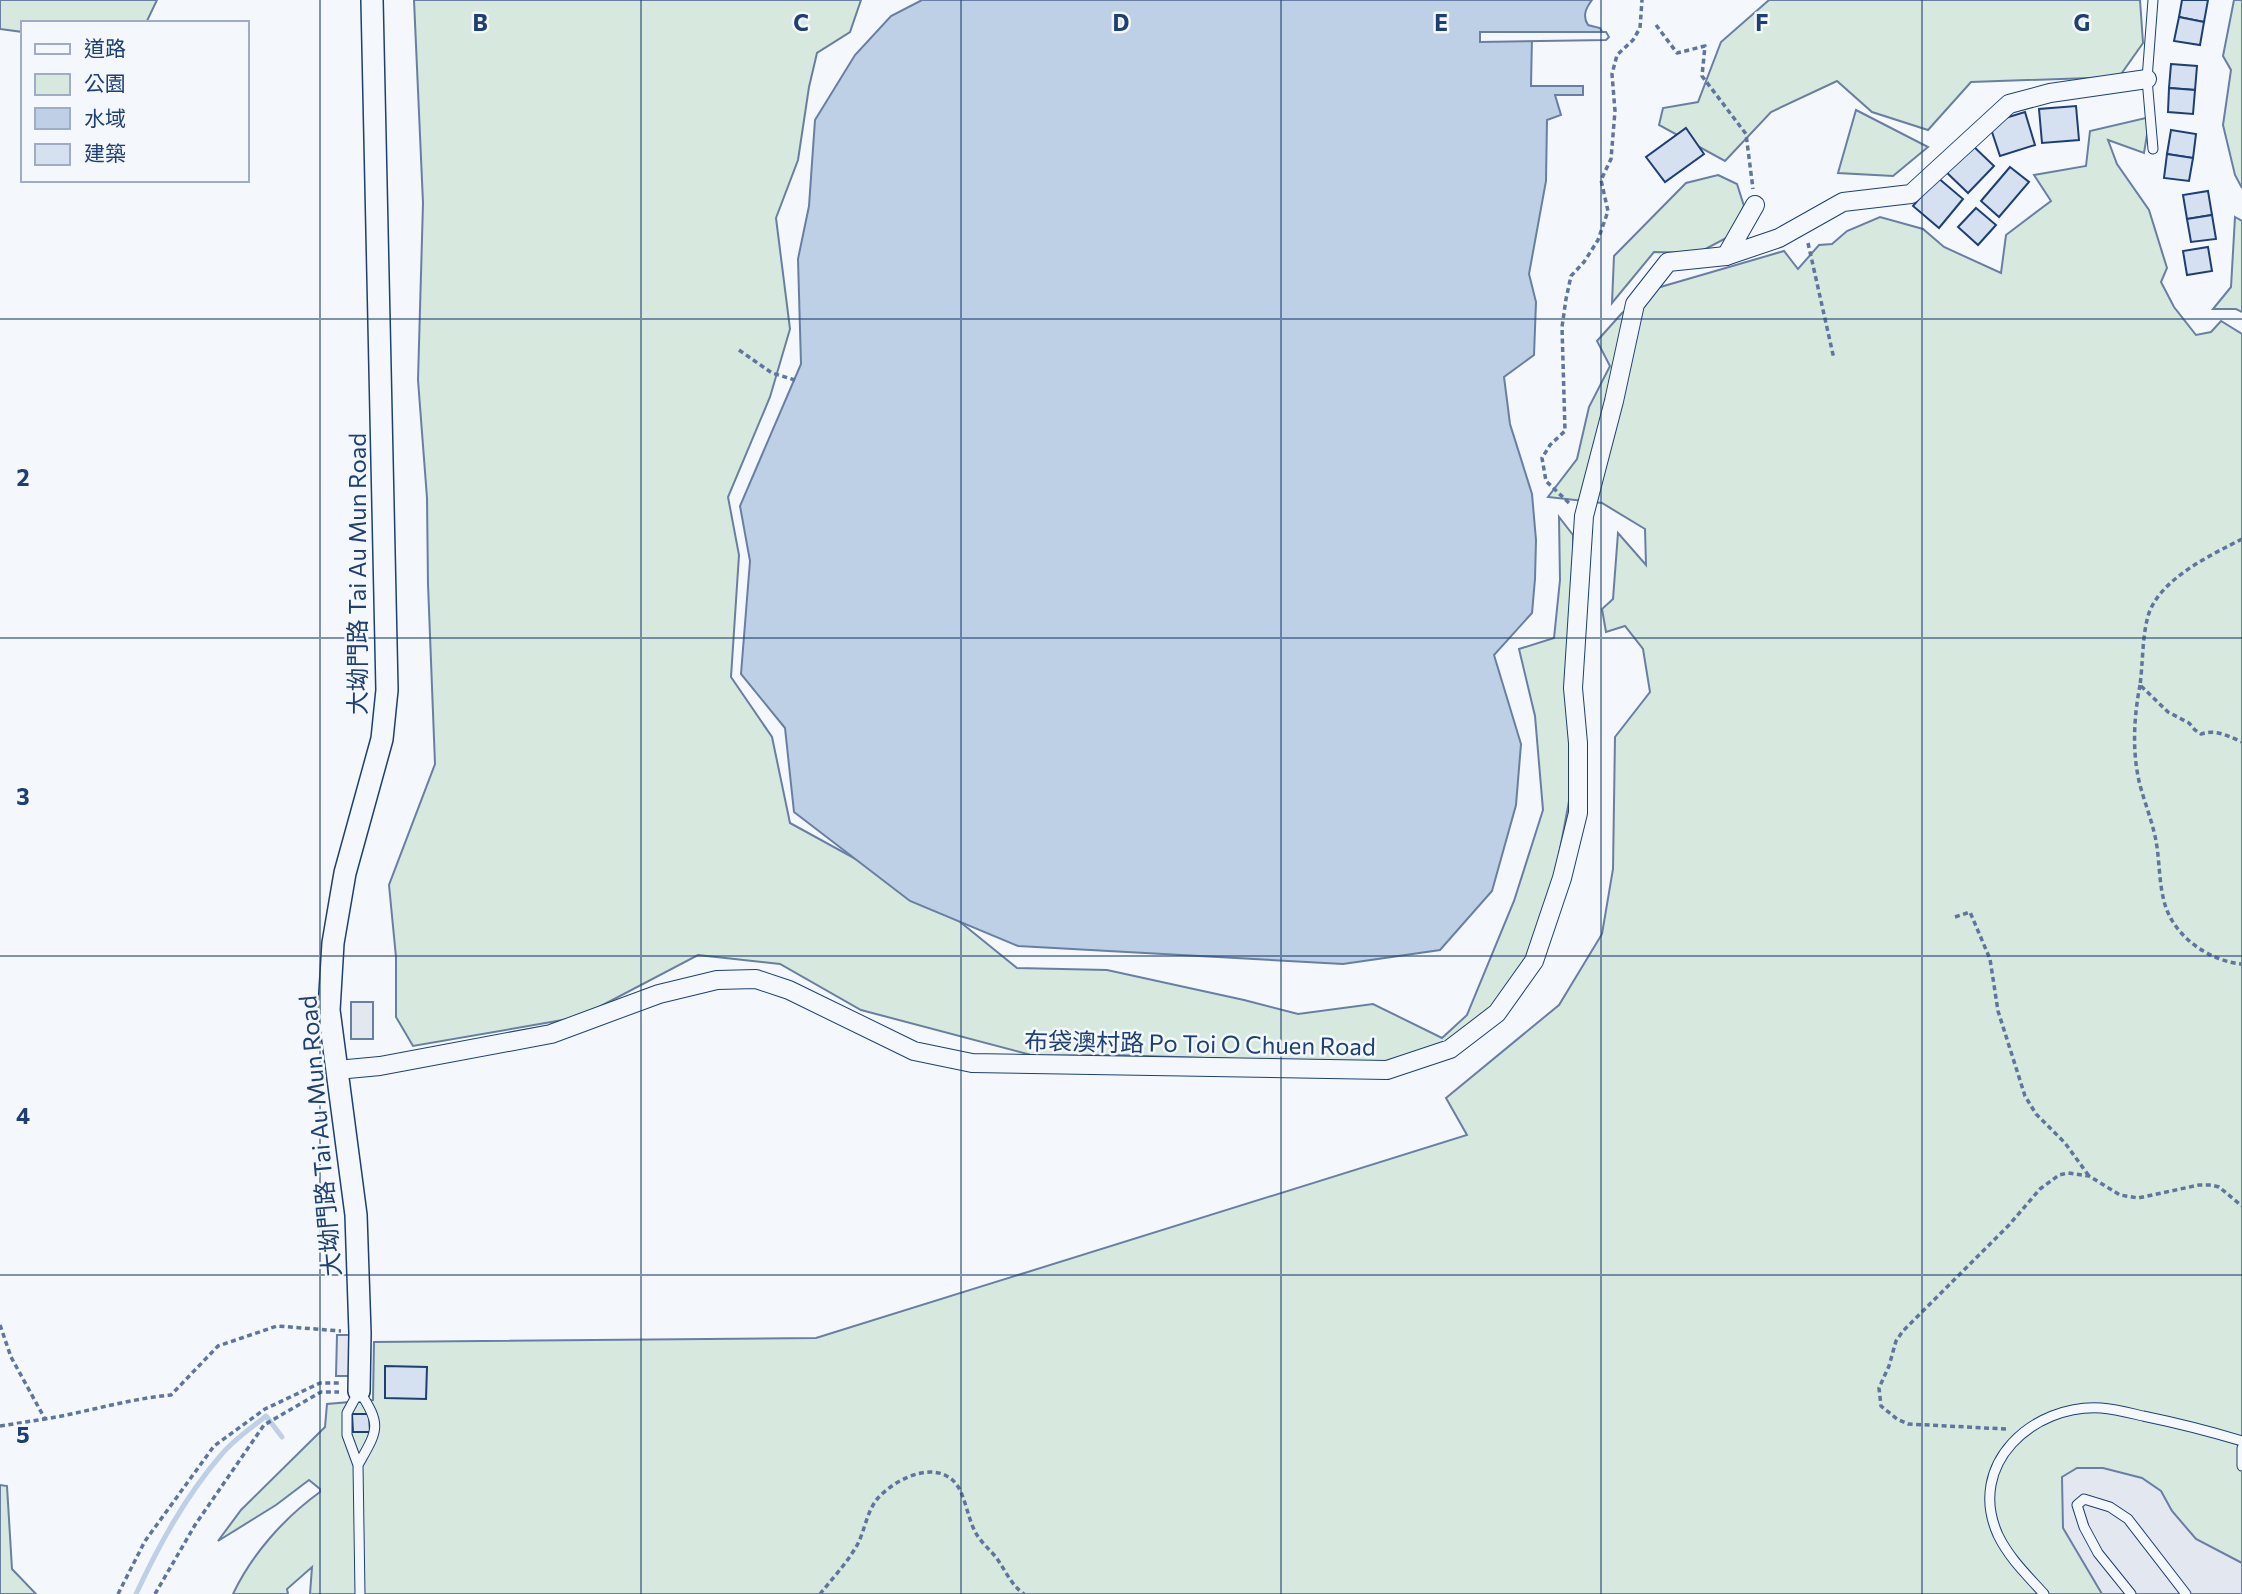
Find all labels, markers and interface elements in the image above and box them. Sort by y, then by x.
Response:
text: B [472,8,488,36]
text: C [793,8,809,36]
text: D [1113,8,1130,36]
text: E [1434,8,1448,36]
text: F [1755,8,1769,36]
text: G [2074,8,2090,36]
legend [21,21,248,182]
text: 道路 [84,35,126,60]
text: 公園 [84,70,126,95]
text: 水域 [84,105,126,130]
text: 建築 [84,140,126,165]
street label: 大坳門路 Tai Au Mun Road [342,433,371,715]
text: 2 [16,463,30,491]
text: 3 [16,782,30,810]
street label: 大坳門路 Tai Au Mun Road [292,994,346,1278]
street label: 布袋澳村路 Po Toi O Chuen Road [1024,1025,1376,1061]
text: 4 [16,1101,30,1129]
text: 5 [16,1420,30,1448]

